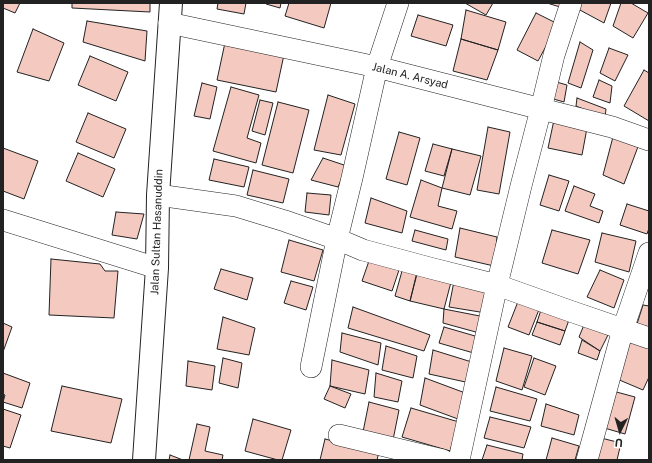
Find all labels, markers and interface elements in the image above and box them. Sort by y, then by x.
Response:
street label: Jalan A. Arsyad [371,60,449,92]
street label: Jalan Sultan Hasanuddin [148,169,166,295]
north arrow [600,411,640,451]
text: U [614,437,623,449]

